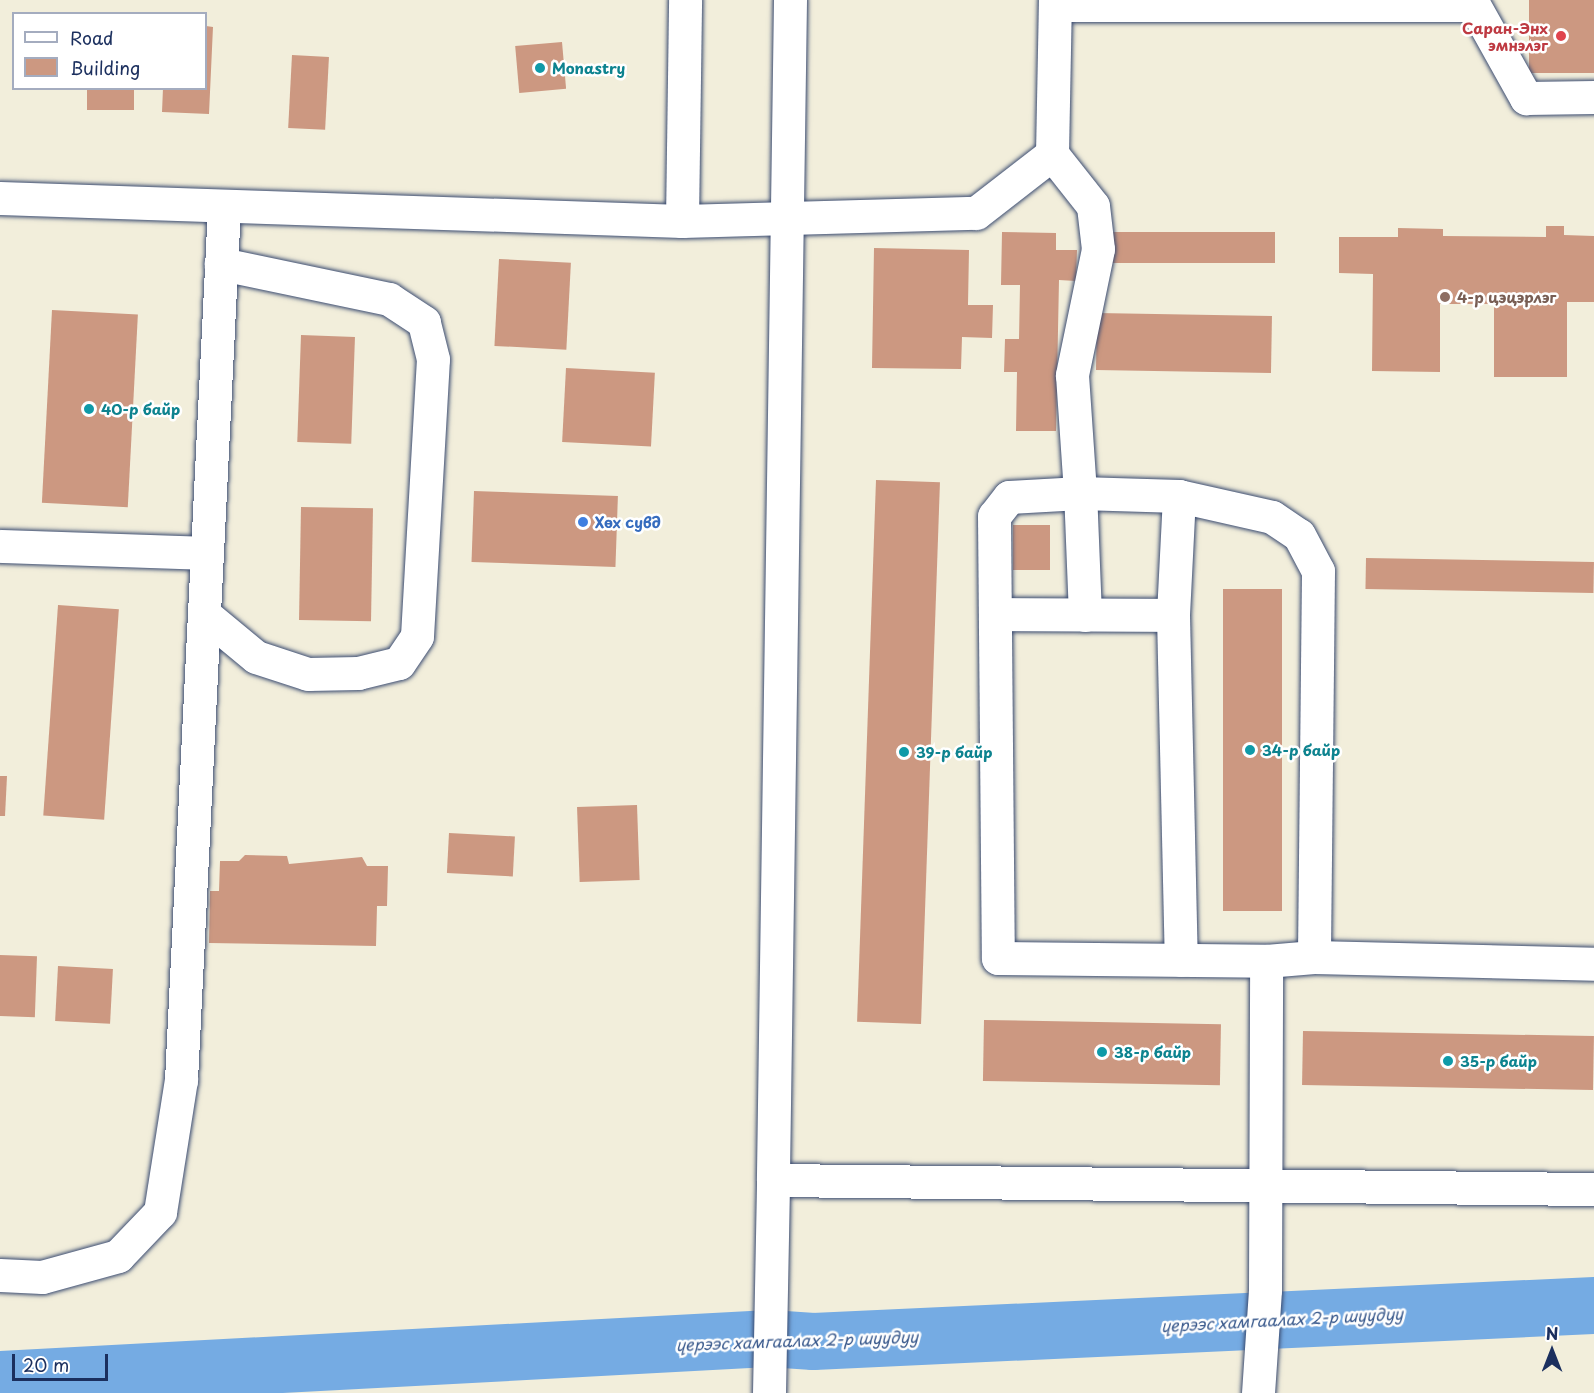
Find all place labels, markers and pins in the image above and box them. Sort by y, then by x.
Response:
place label: Саран-Энх эмнэлэг [1462,18,1548,53]
marker: Саран-Энх эмнэлэг [1552,27,1570,45]
place label: Monastry [552,59,625,77]
marker: Monastry [533,61,547,75]
place label: 4-р цэцэрлэг [1457,288,1557,306]
marker: 4-р цэцэрлэг [1438,290,1452,304]
place label: 40-р байр [101,400,181,418]
marker: 40-р байр [82,402,96,416]
place label: Хөх сувд [595,513,662,531]
marker: Хөх сувд [576,515,590,529]
place label: 34-р байр [1262,741,1341,759]
place label: 39-р байр [916,743,993,761]
marker: 34-р байр [1243,743,1257,757]
marker: 39-р байр [897,745,911,759]
place label: 38-р байр [1114,1043,1192,1061]
marker: 38-р байр [1095,1045,1109,1059]
place label: 35-р байр [1460,1052,1538,1070]
marker: 35-р байр [1441,1054,1455,1068]

